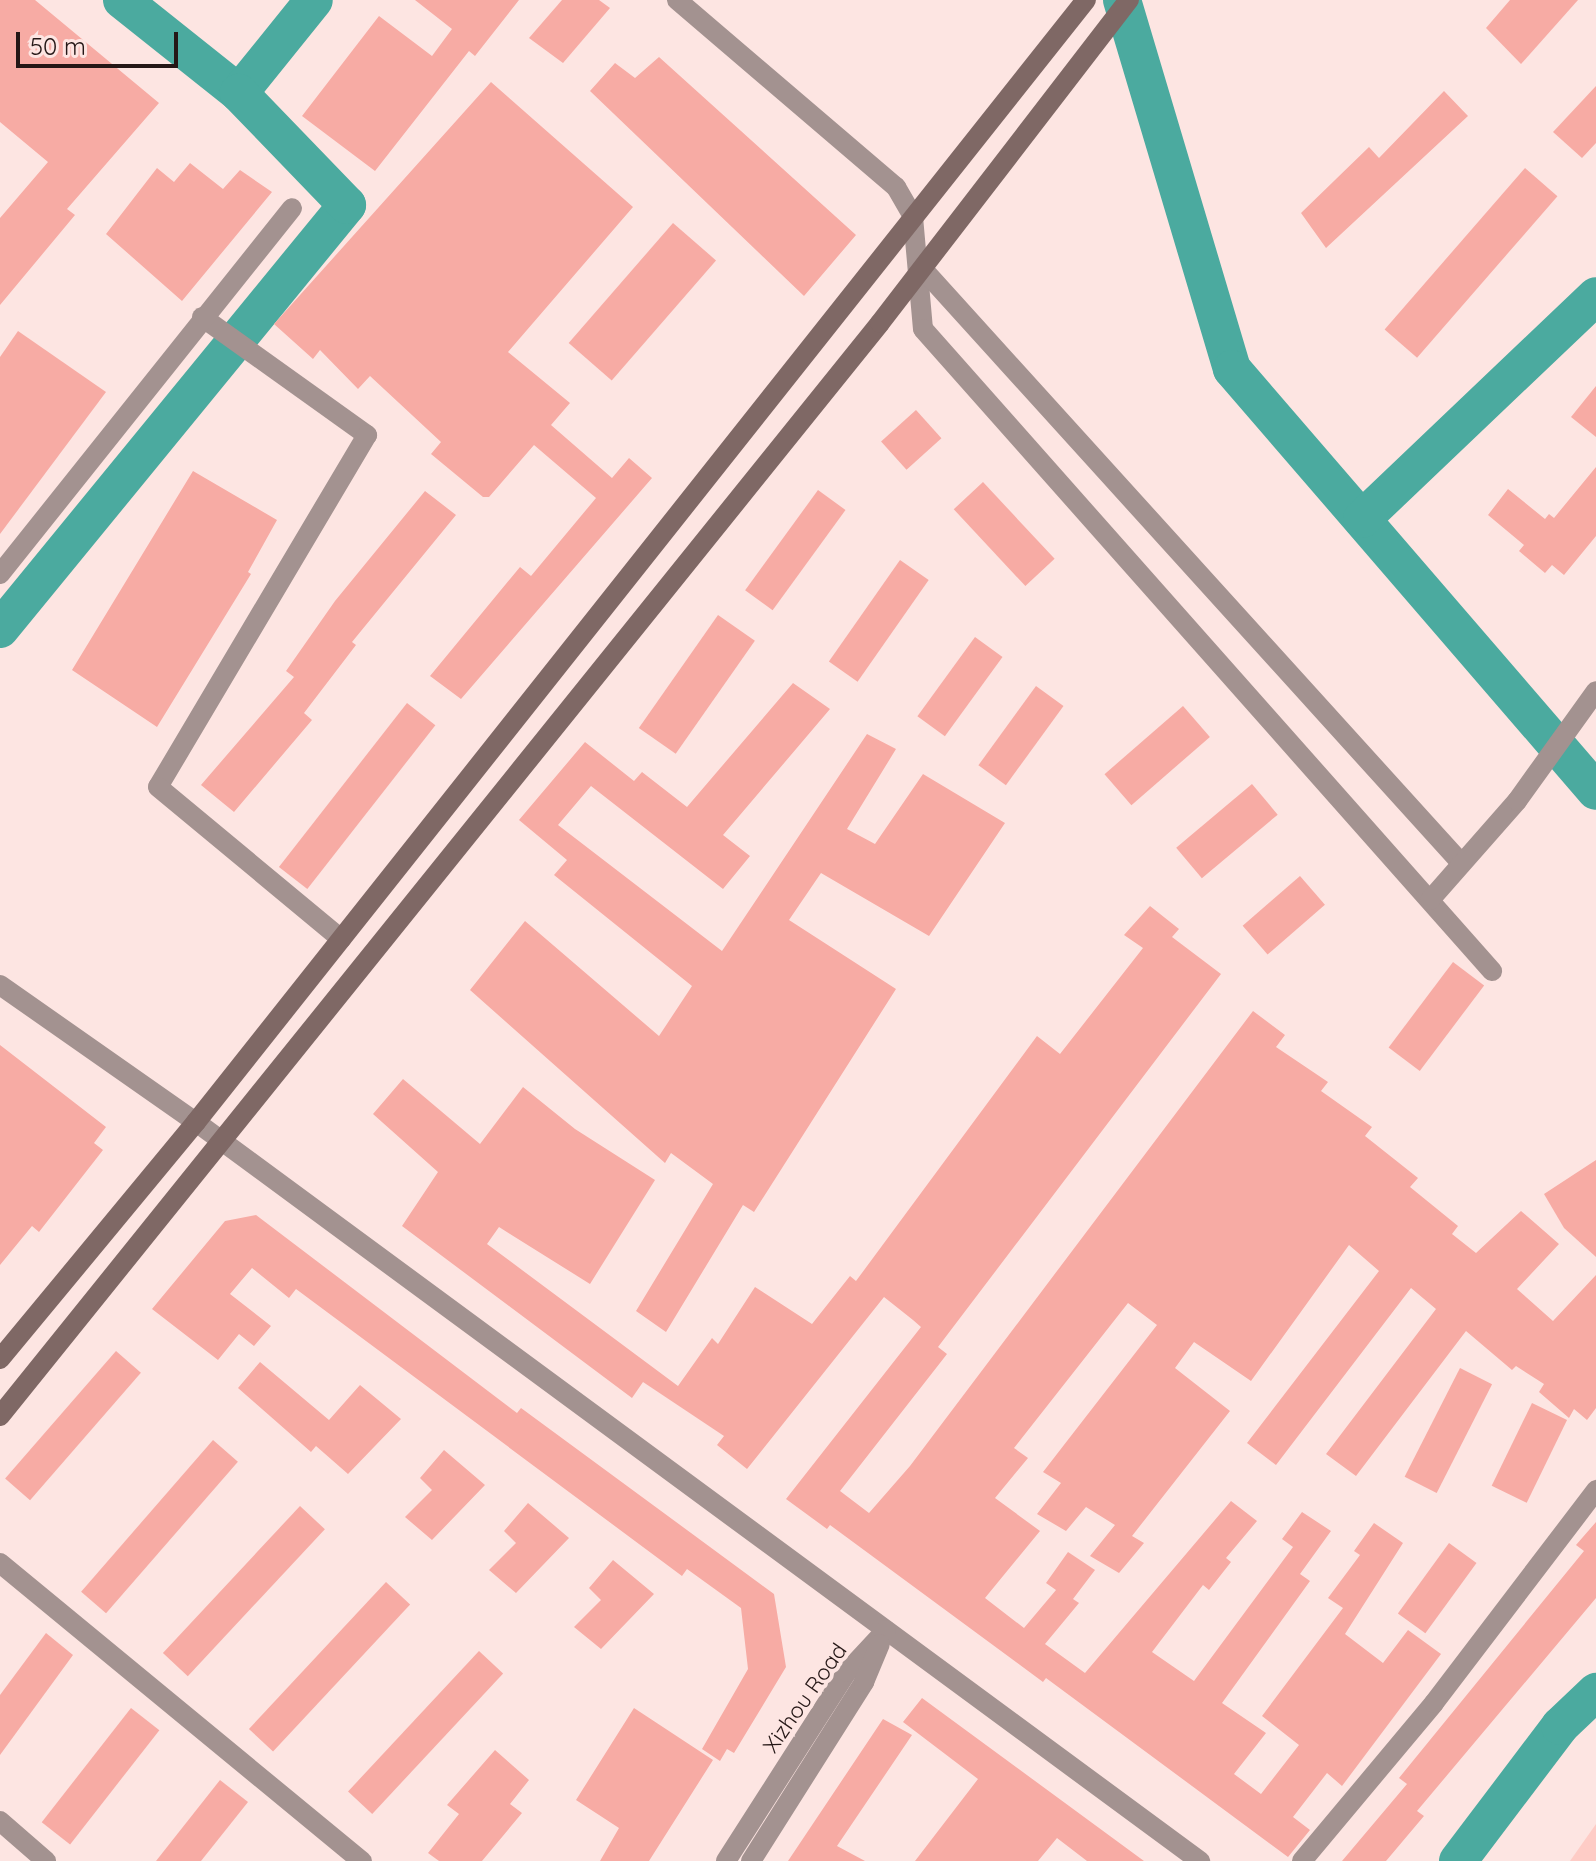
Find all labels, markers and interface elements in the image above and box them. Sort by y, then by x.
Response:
scale bar [20,16,182,66]
text: 50 m [30,31,86,61]
street label: Xizhou Road [758,1638,852,1758]

